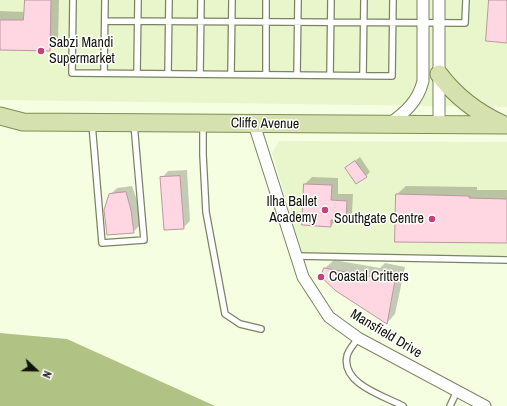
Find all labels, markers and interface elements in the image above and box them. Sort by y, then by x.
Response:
place label: Sabzi Mandi Supermarket [49,35,115,68]
marker: Sabzi Mandi Supermarket [36,46,46,56]
street label: Cliffe Avenue [231,115,299,133]
place label: Ilha Ballet Academy [267,194,317,226]
marker: Ilha Ballet Academy [320,205,330,215]
place label: Southgate Centre [334,211,424,227]
marker: Southgate Centre [427,214,437,224]
place label: Coastal Critters [329,269,409,285]
marker: Coastal Critters [316,272,326,282]
street label: Mansfield Drive [347,306,425,362]
north arrow [16,350,56,390]
text: N [39,369,55,380]

